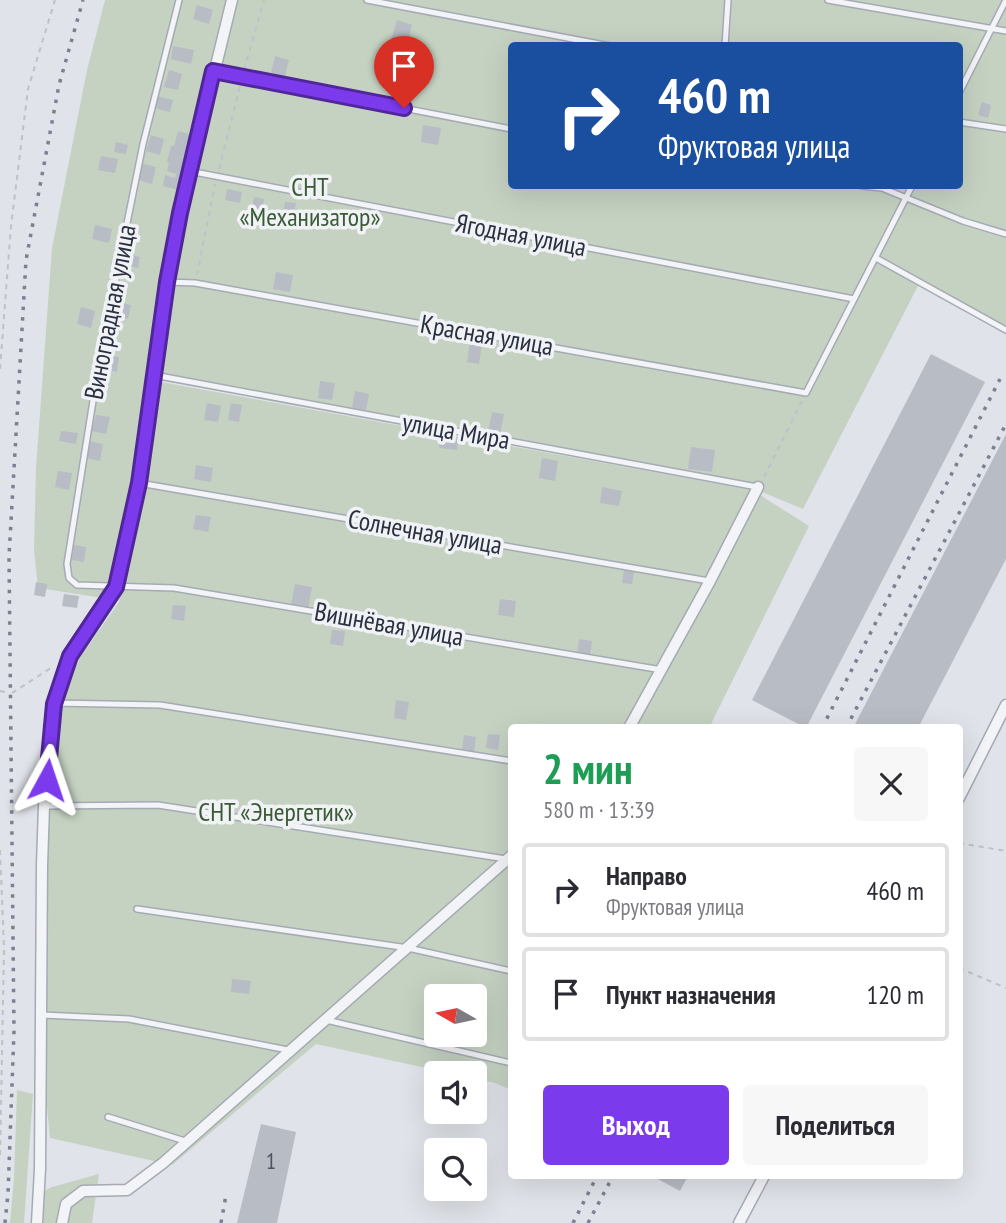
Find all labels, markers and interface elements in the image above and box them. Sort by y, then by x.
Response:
pin [374,36,434,108]
icon: arrive [385,47,423,85]
text: 460 m [658,63,771,127]
icon: right [543,70,634,161]
text: Фруктовая улица [658,125,850,167]
park label: СНТ «Механизатор» [240,170,380,233]
street label: Ягодная улица [453,206,589,263]
street label: Виноградная улица [76,222,143,402]
street label: Красная улица [418,307,556,362]
street label: улица Мира [400,405,512,456]
street label: Солнечная улица [346,502,505,561]
street label: Вишнёвая улица [312,594,466,653]
text: 2 мин [543,741,633,796]
position arrow [10,743,84,817]
button: close [854,747,928,821]
park label: СНТ «Энергетик» [198,795,354,828]
text: 580 m · 13:39 [543,795,655,824]
text: Направо [606,859,687,892]
icon: right [547,871,585,909]
text: 460 m [866,874,924,907]
text: Фруктовая улица [606,892,744,921]
icon: arrive [547,975,585,1013]
text: Пункт назначения [606,978,776,1011]
text: 120 m [866,978,924,1011]
north arrow [424,984,486,1046]
map controls [424,984,487,1201]
button: sound [424,1061,487,1124]
button: Выход [543,1085,729,1165]
button: Поделиться [743,1085,928,1165]
button: search [424,1138,487,1201]
house number: 1 [266,1146,276,1175]

